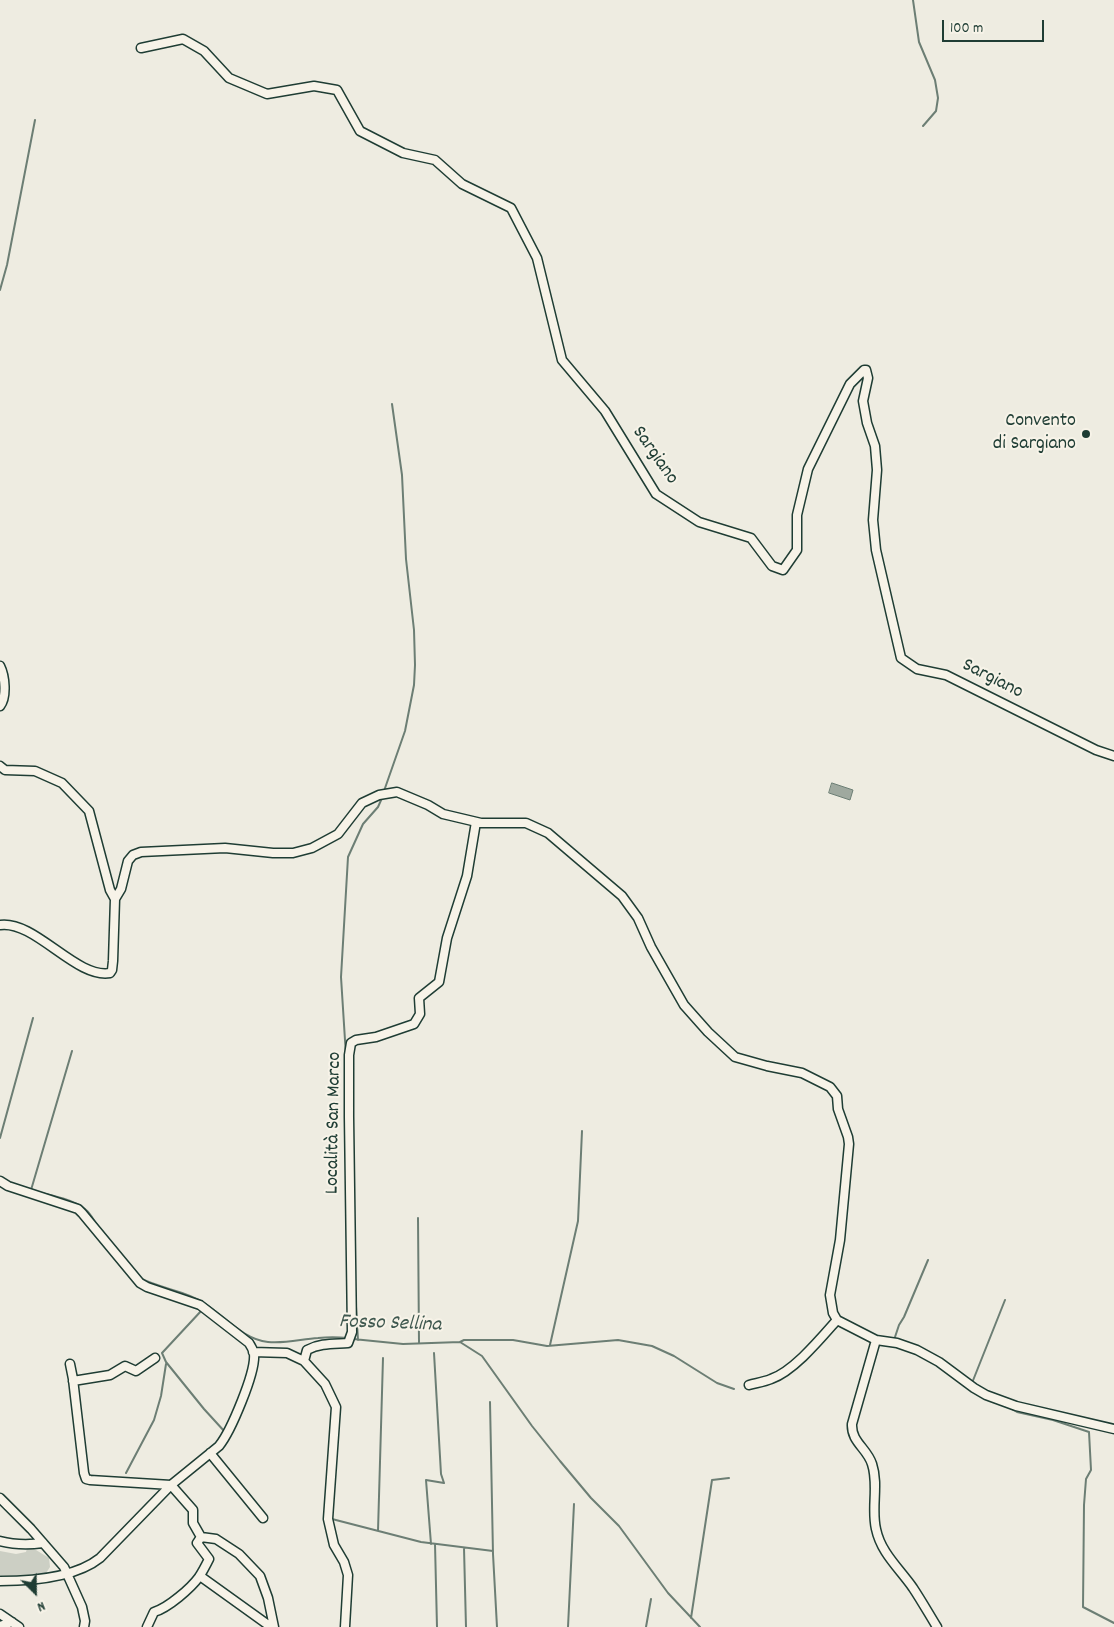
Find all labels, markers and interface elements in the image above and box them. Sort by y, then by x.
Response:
scale bar [944,10,1046,42]
text: 100 m [950,18,983,40]
place label: Convento di Sargiano [993,410,1076,457]
street label: Sargiano [625,422,683,490]
marker: Convento di Sargiano [1080,428,1092,440]
street label: Sargiano [957,654,1027,706]
street label: Località San Marco [322,1052,348,1194]
water label: Fosso Sellina [338,1311,442,1339]
north arrow [10,1567,60,1617]
text: N [34,1595,48,1616]

